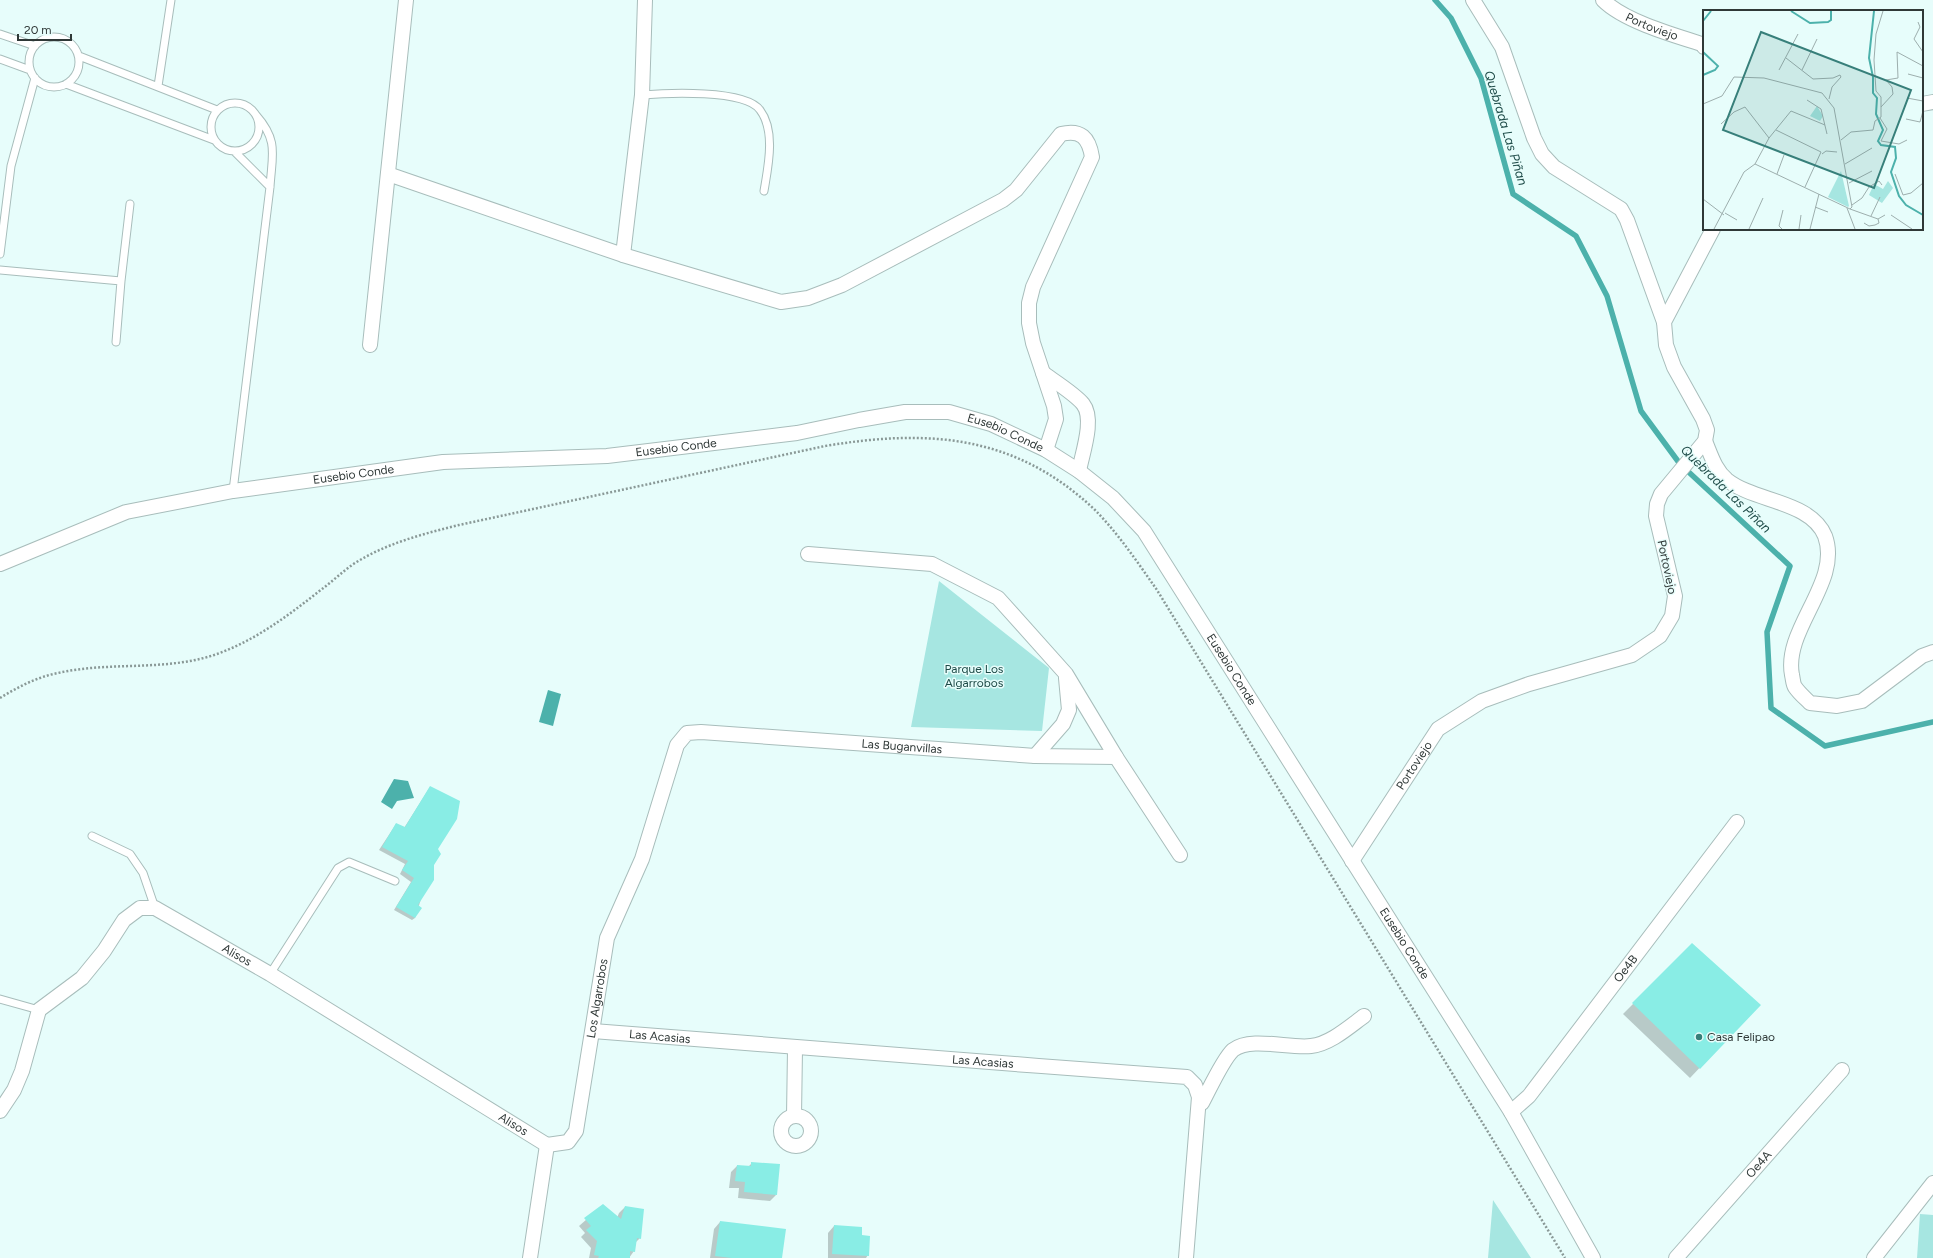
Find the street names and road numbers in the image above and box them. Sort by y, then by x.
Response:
street label: Portoviejo [1623,10,1680,43]
street label: Eusebio Conde [966,411,1046,455]
street label: Eusebio Conde [635,436,718,459]
street label: Eusebio Conde [312,462,395,487]
street label: Portoviejo [1654,539,1680,595]
street label: Eusebio Conde [1204,631,1259,708]
street label: Las Buganvillas [861,737,943,756]
street label: Portoviejo [1393,739,1435,792]
street label: Eusebio Conde [1377,905,1432,982]
street label: Alisos [220,941,255,969]
street label: Oe4B [1611,952,1641,985]
street label: Los Algarrobos [584,957,611,1039]
street label: Las Acasias [628,1027,692,1046]
street label: Las Acasias [951,1052,1014,1071]
street label: Alisos [496,1110,531,1139]
street label: Oe4A [1743,1148,1774,1181]

